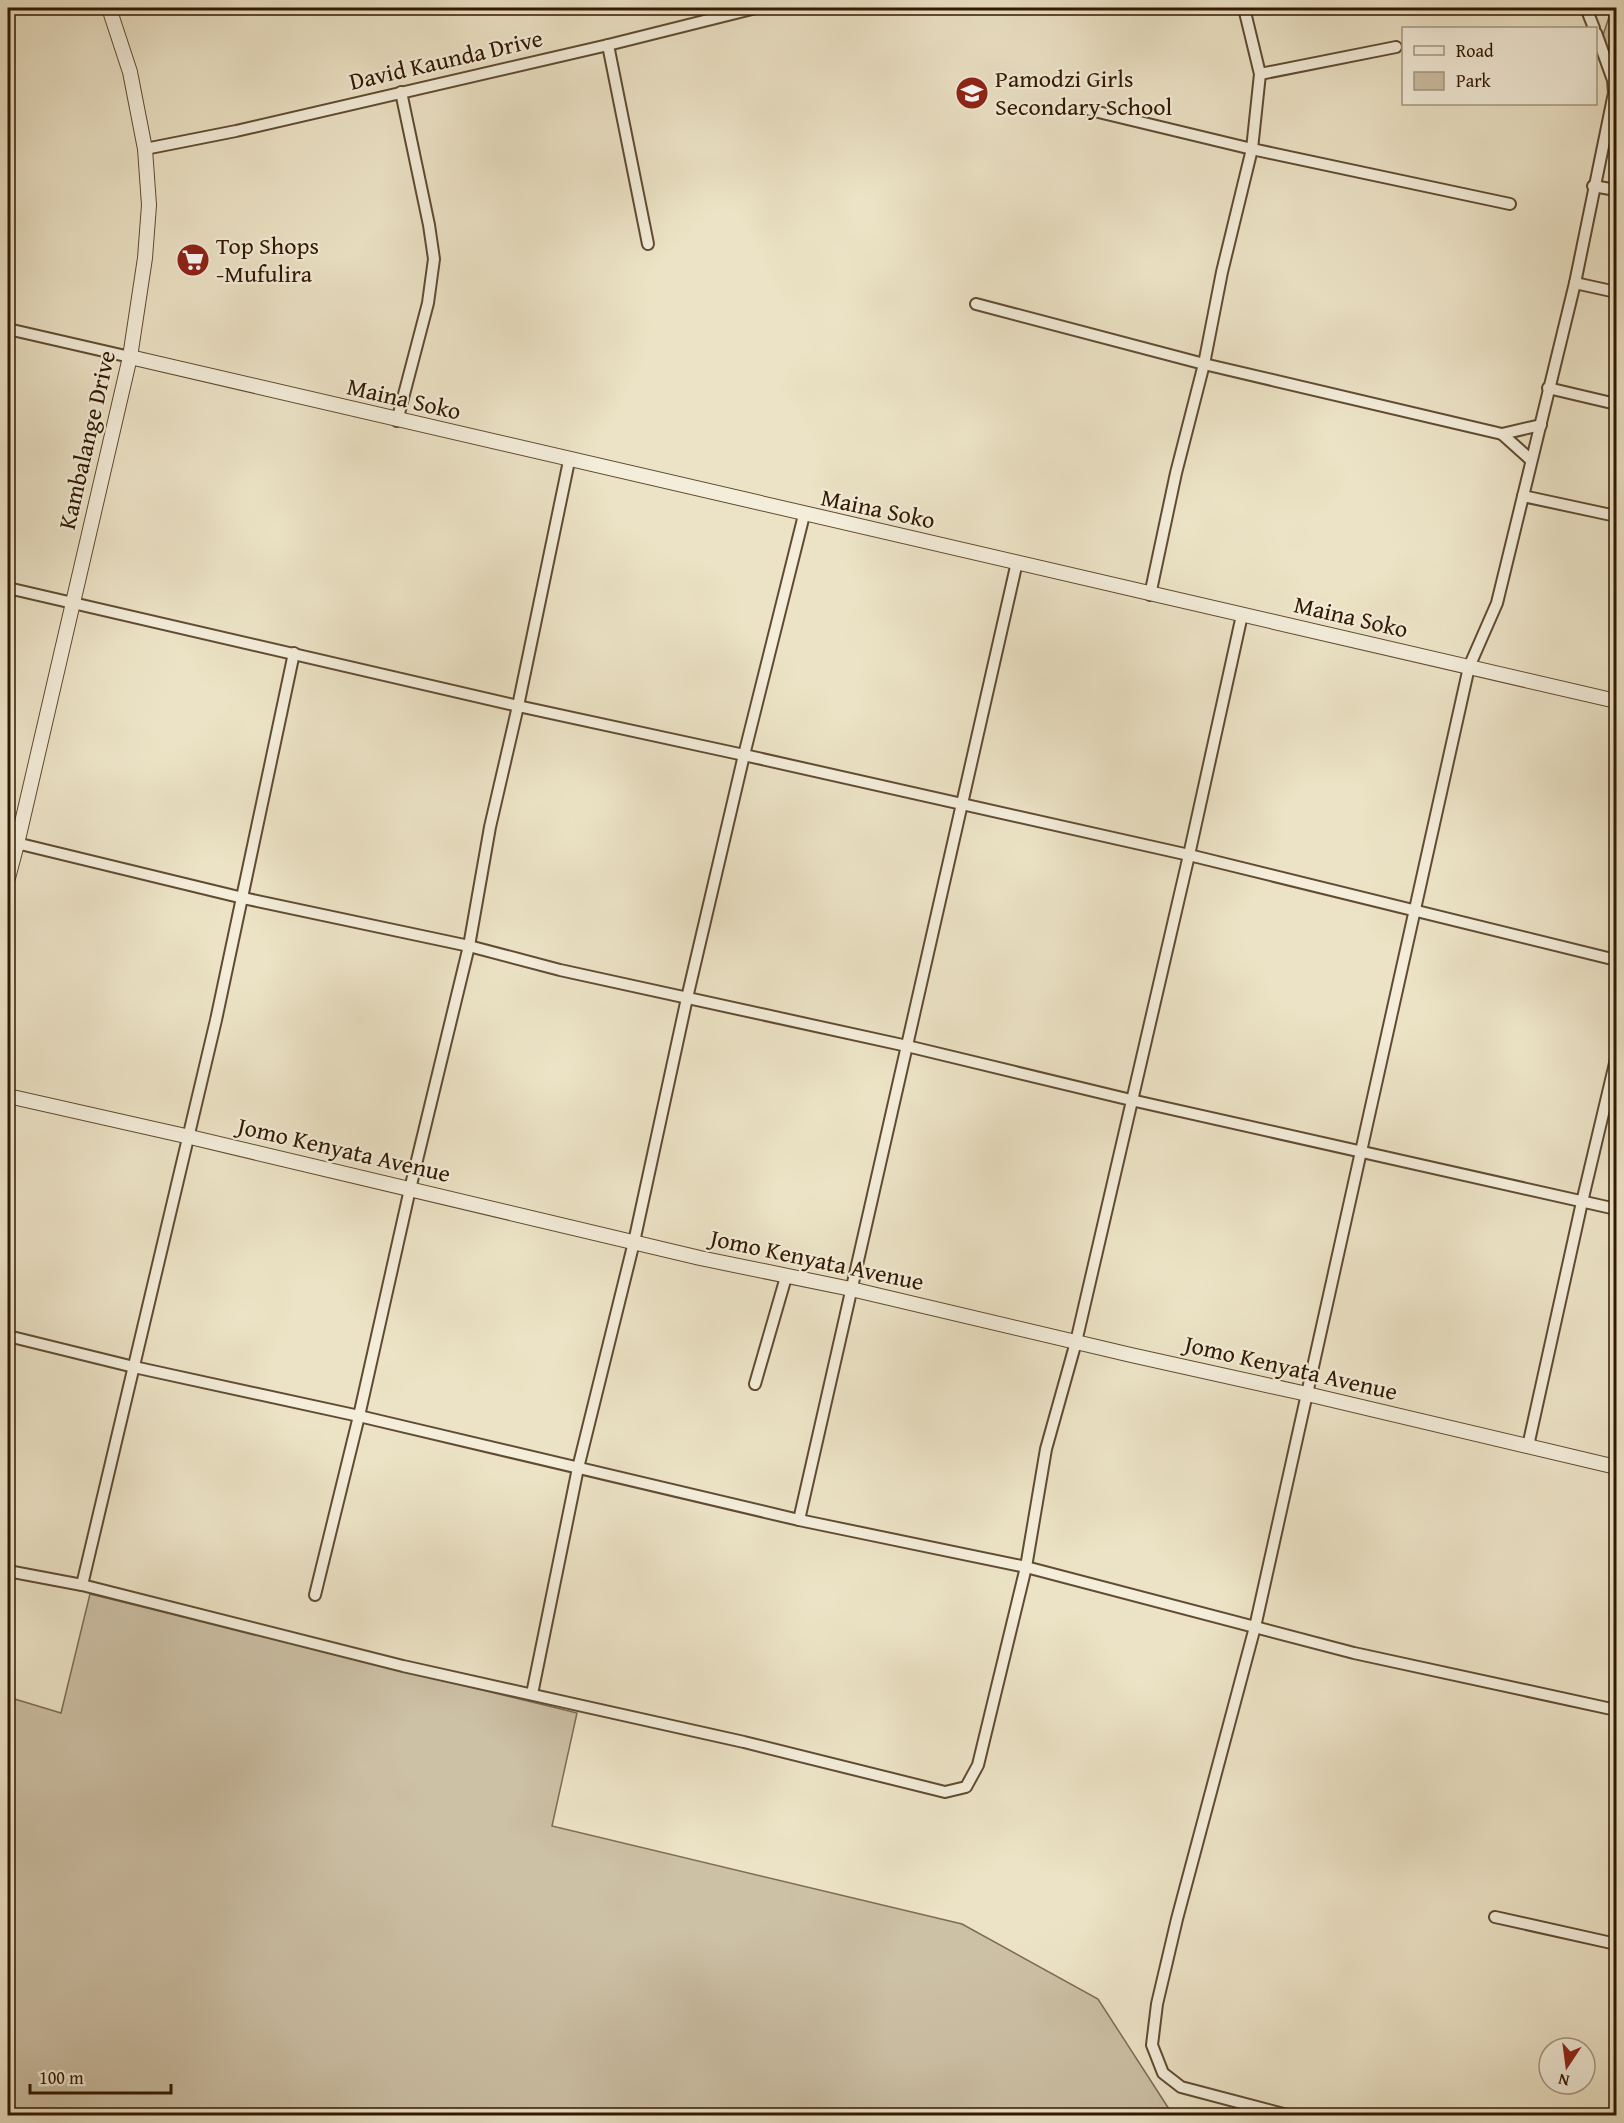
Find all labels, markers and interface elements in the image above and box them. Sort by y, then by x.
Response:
street label: David Kaunda Drive [346,20,546,99]
legend [1402,27,1597,105]
text: Road [1456,37,1494,64]
place label: Pamodzi Girls Secondary School [995,61,1173,124]
text: Park [1456,67,1492,94]
school or university icon: Pamodzi Girls Secondary School [954,75,990,111]
place label: Top Shops -Mufulira [216,228,319,291]
supermarket icon: Top Shops -Mufulira [175,242,211,278]
street label: Kambalange Drive [49,347,124,533]
street label: Maina Soko [344,368,464,429]
street label: Maina Soko [818,479,938,538]
street label: Maina Soko [1291,586,1411,647]
street label: Jomo Kenyata Avenue [231,1107,454,1191]
street label: Jomo Kenyata Avenue [704,1219,927,1299]
street label: Jomo Kenyata Avenue [1178,1325,1401,1409]
north arrow [1537,2036,1597,2096]
scale bar [30,2057,171,2095]
text: 100 m [39,2064,84,2091]
text: N [1555,2068,1572,2094]

